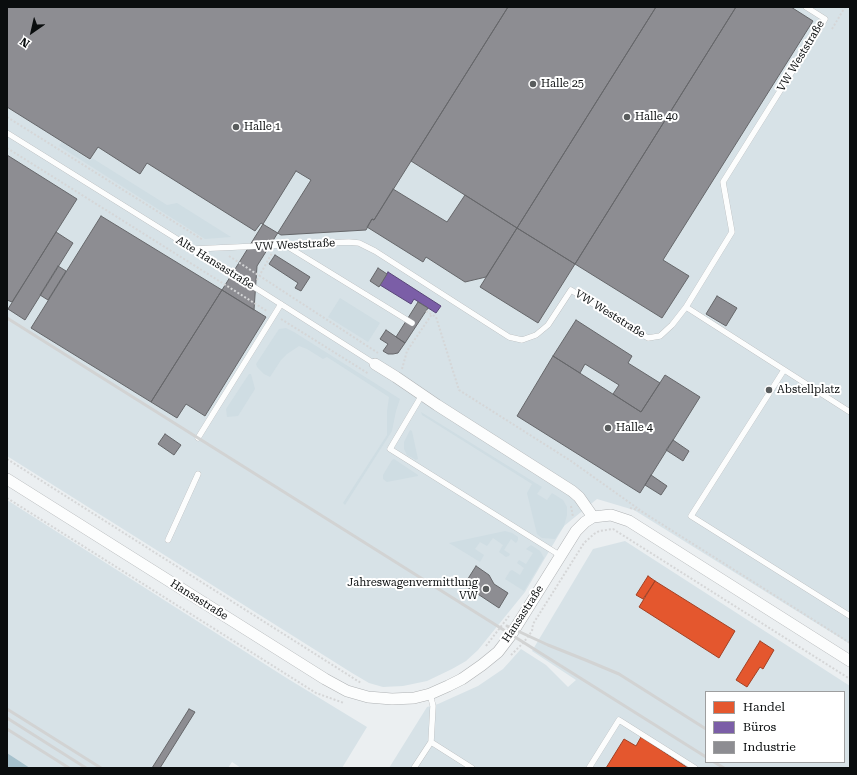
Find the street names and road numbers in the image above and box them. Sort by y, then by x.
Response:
street label: VW Weststraße [775,18,827,94]
street label: Alte Hansastraße [173,234,257,292]
street label: VW Weststraße [254,236,336,254]
street label: VW Weststraße [572,287,648,341]
street label: Hansastraße [168,577,230,623]
street label: Hansastraße [500,583,546,645]

